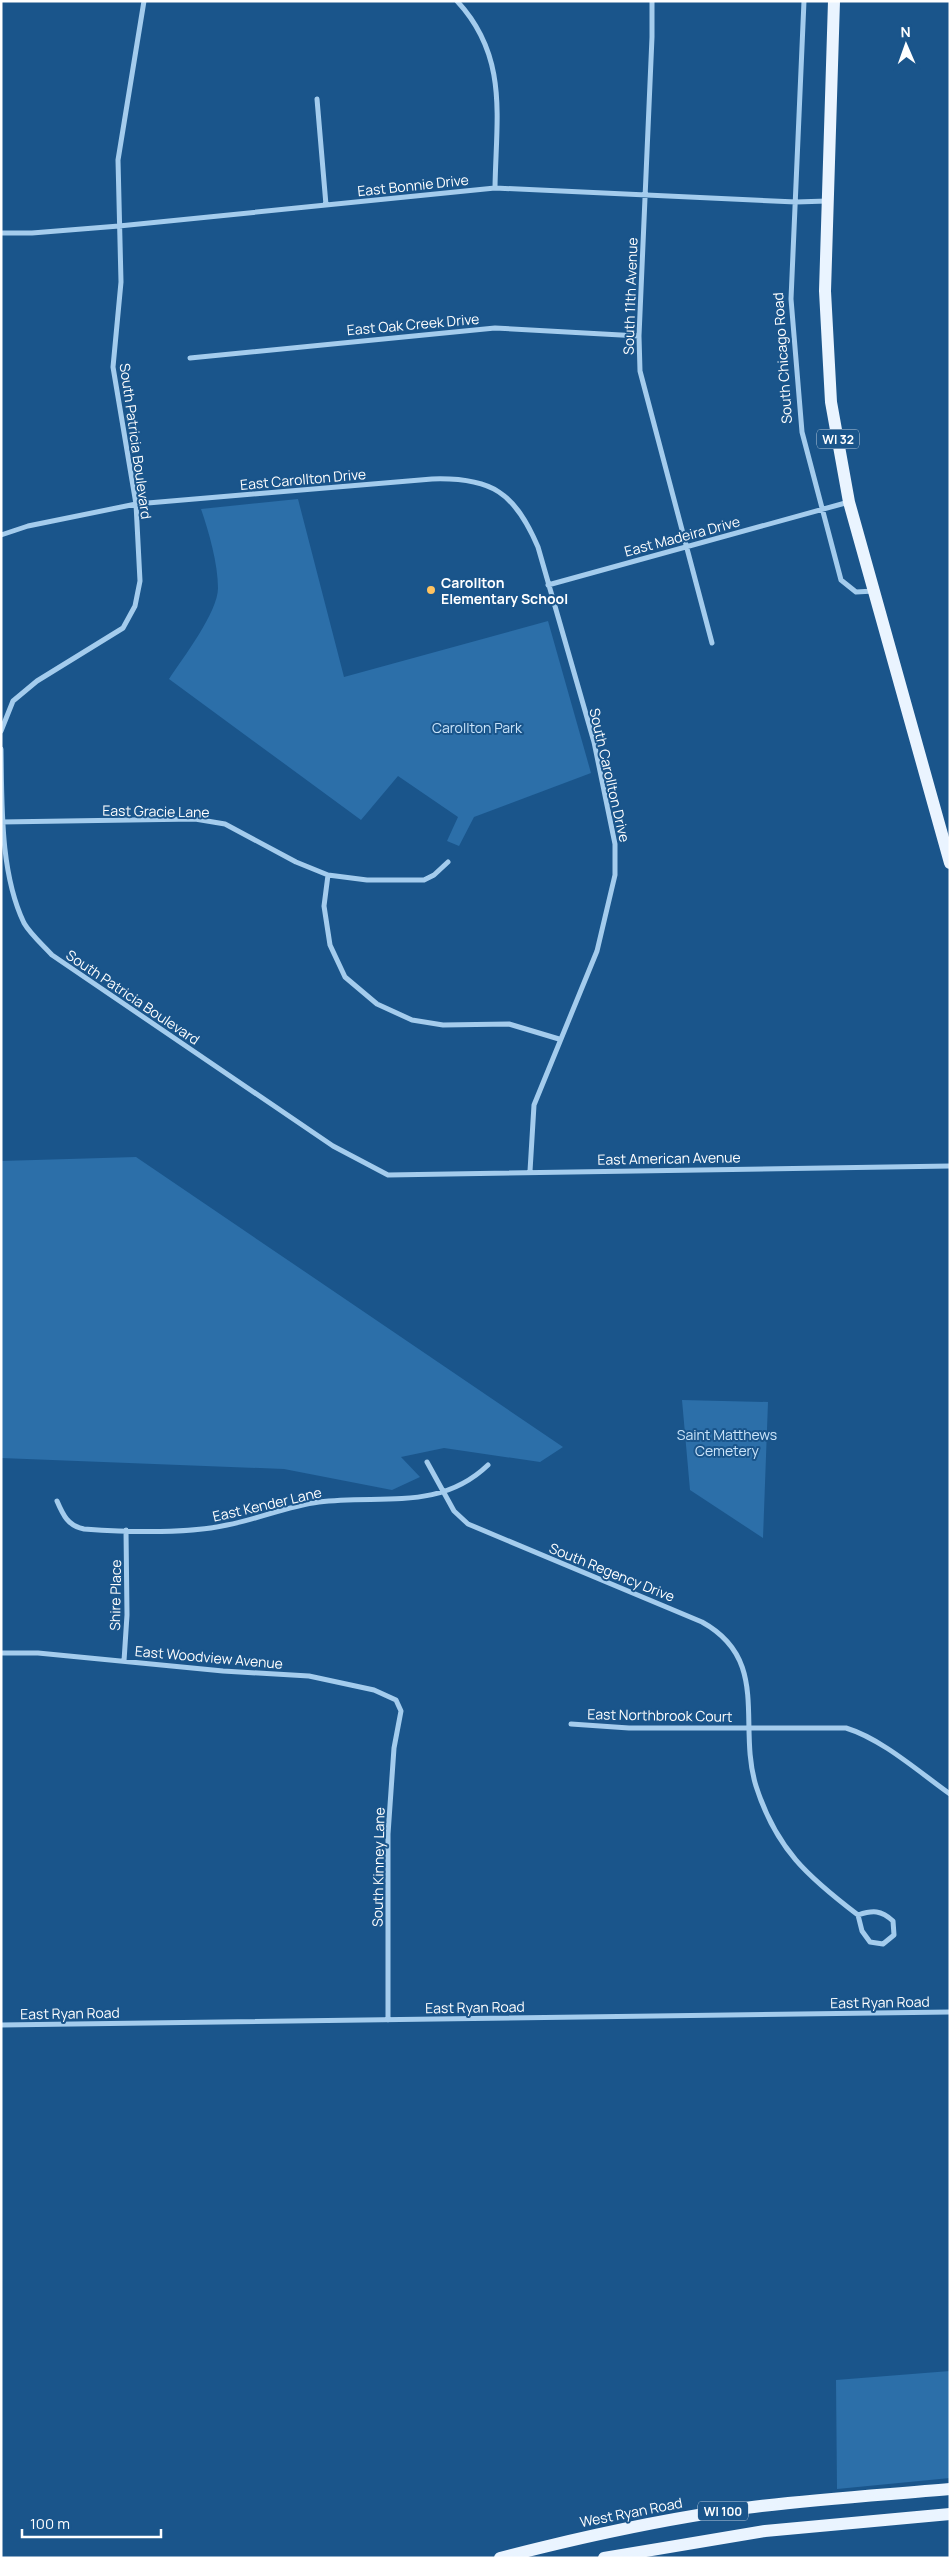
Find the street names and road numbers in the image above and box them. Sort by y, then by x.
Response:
street label: East Bonnie Drive [356,170,470,200]
street label: South 11th Avenue [618,237,642,355]
street label: South Chicago Road [768,292,796,424]
street label: East Oak Creek Drive [346,309,480,339]
street label: South Patricia Boulevard [116,362,156,520]
road number: WI 32 [817,429,859,448]
street label: East Carollton Drive [239,464,367,494]
street label: East Madeira Drive [622,511,742,561]
street label: South Carollton Drive [585,706,635,844]
street label: East Gracie Lane [102,801,210,821]
street label: South Patricia Boulevard [63,945,203,1049]
street label: East American Avenue [597,1147,741,1169]
street label: East Kender Lane [211,1482,323,1526]
street label: South Regency Drive [546,1538,678,1606]
street label: Shire Place [105,1559,125,1631]
street label: East Woodview Avenue [134,1641,284,1673]
street label: East Northbrook Court [587,1704,733,1726]
street label: South Kinney Lane [367,1807,389,1927]
street label: East Ryan Road [830,1992,930,2012]
street label: East Ryan Road [425,1997,525,2017]
street label: East Ryan Road [20,2003,120,2023]
street label: West Ryan Road [578,2493,684,2531]
road number: WI 100 [698,2502,748,2520]

